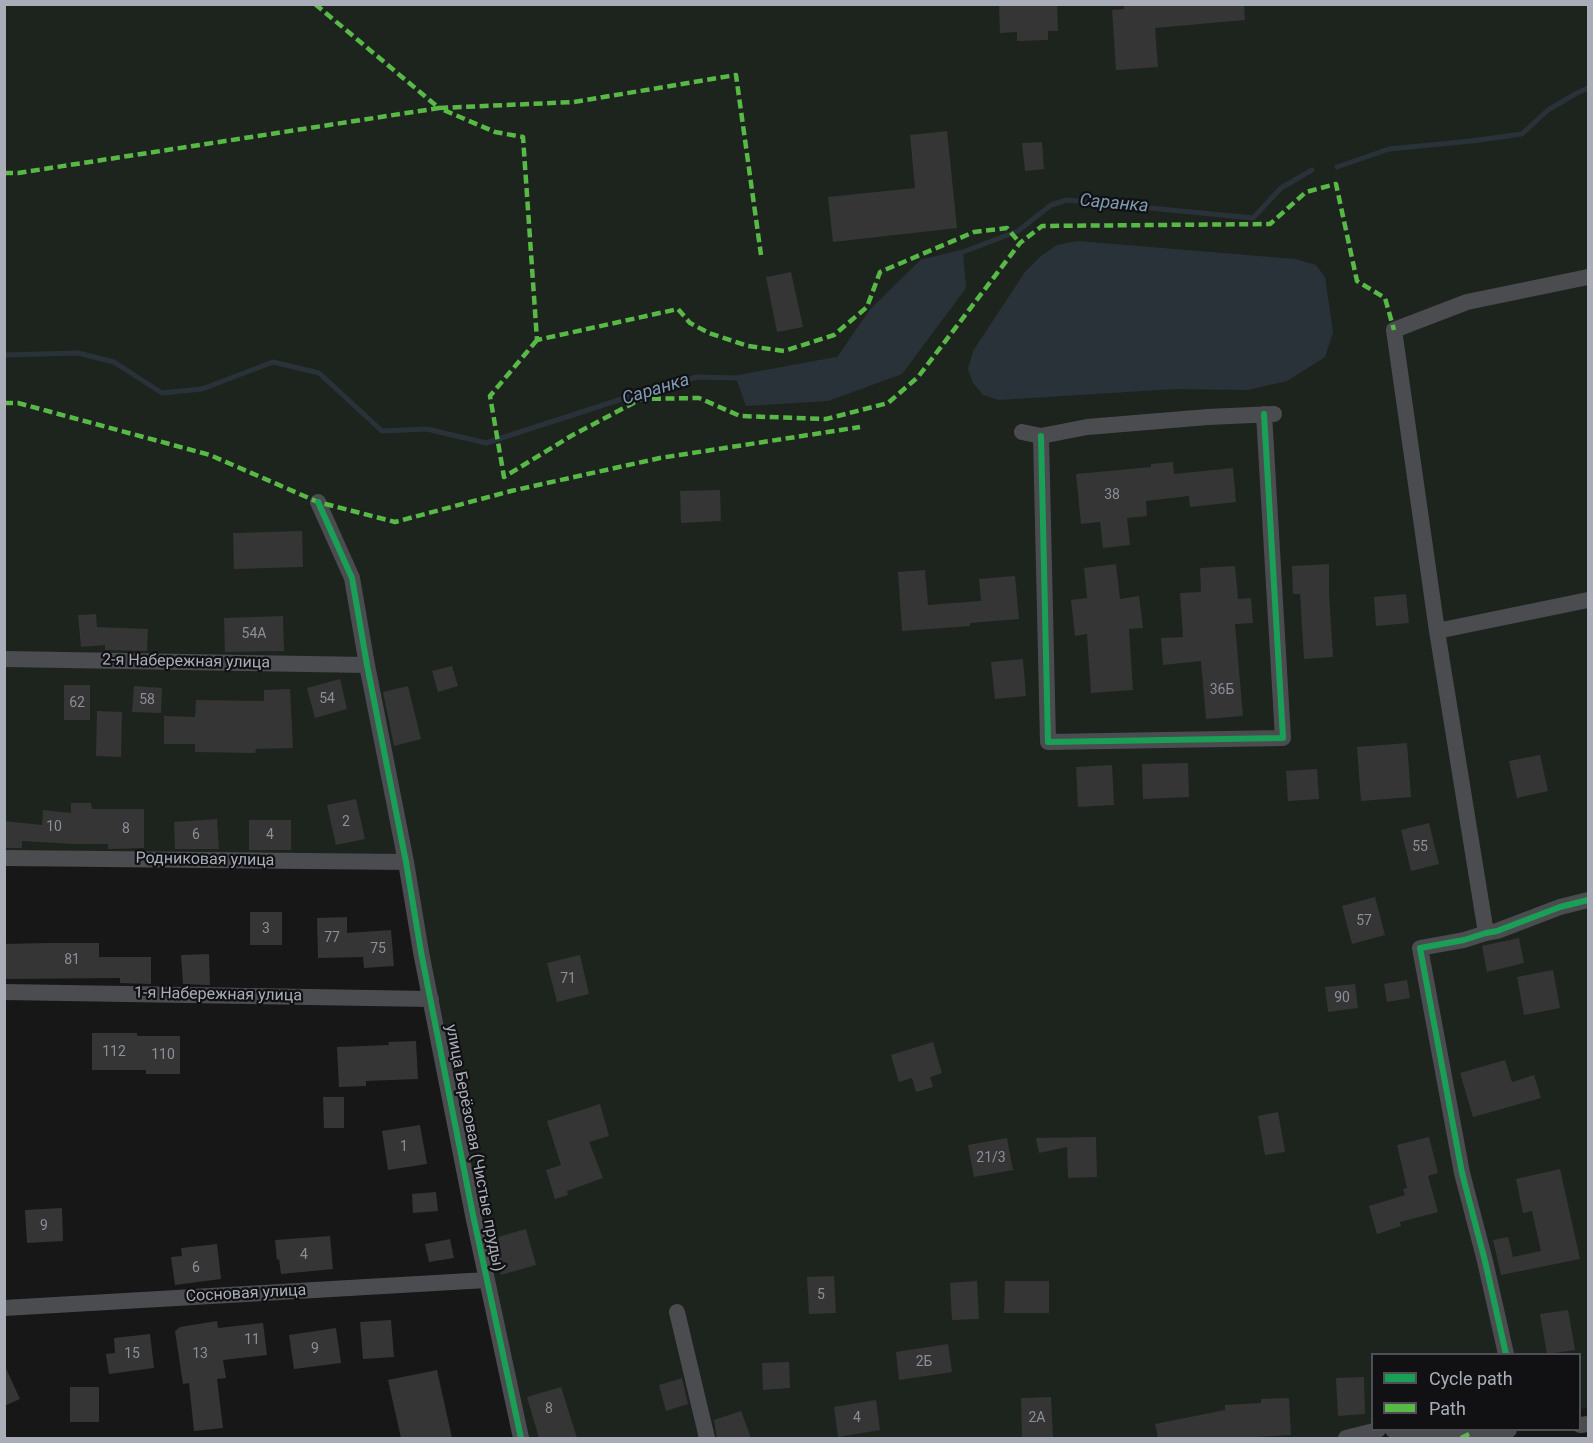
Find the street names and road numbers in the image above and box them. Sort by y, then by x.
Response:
street label: 2-я Набережная улица [102,651,270,673]
street label: Родниковая улица [135,849,275,871]
street label: 1-я Набережная улица [134,984,302,1006]
street label: улица Берёзовая (Чистые пруды) [441,1023,507,1273]
street label: Сосновая улица [185,1281,307,1307]

